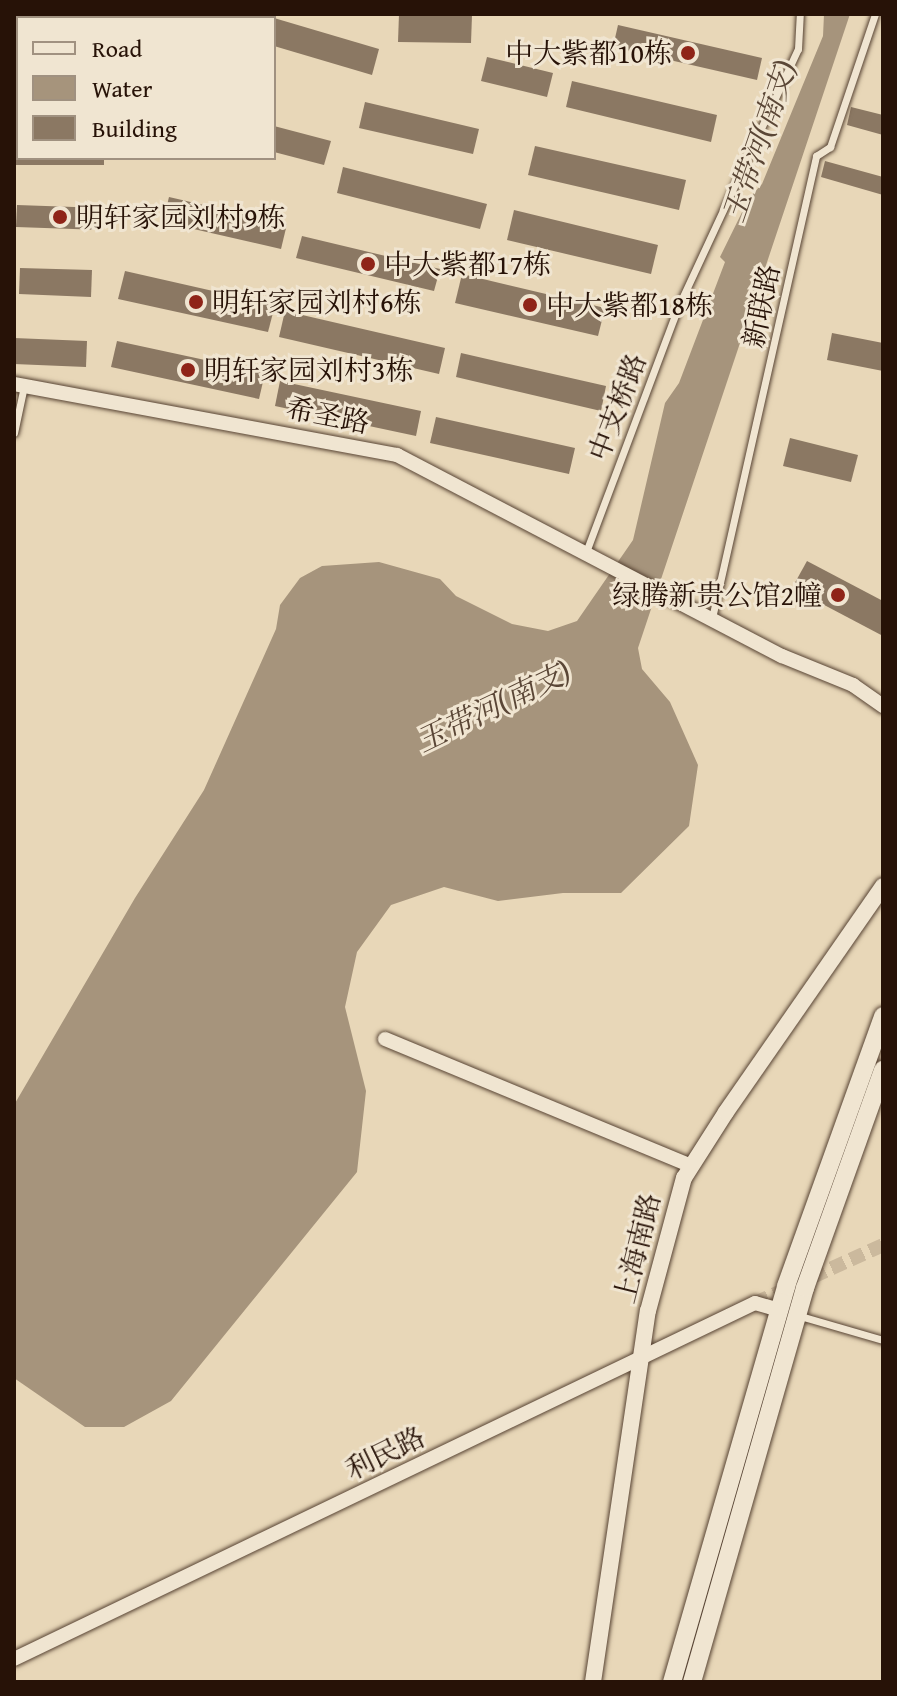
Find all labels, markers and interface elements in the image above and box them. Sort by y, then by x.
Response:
legend [16,16,276,160]
text: Road [92,31,142,66]
place label: 中大紫都10栋 [505,36,672,70]
marker: 中大紫都10栋 [679,44,697,62]
water label: 玉带河(南支) [715,56,803,226]
text: Water [92,71,152,106]
text: Building [92,111,177,146]
place label: 明轩家园刘村9栋 [76,200,285,234]
marker: 明轩家园刘村9栋 [51,208,69,226]
place label: 中大紫都17栋 [384,247,551,281]
marker: 中大紫都17栋 [359,255,377,273]
street label: 新联路 [736,261,786,351]
place label: 明轩家园刘村6栋 [212,285,421,319]
place label: 中大紫都18栋 [546,288,713,322]
marker: 明轩家园刘村6栋 [187,293,205,311]
marker: 中大紫都18栋 [521,296,539,314]
street label: 中支桥路 [581,349,653,465]
place label: 明轩家园刘村3栋 [204,353,413,387]
marker: 明轩家园刘村3栋 [179,361,197,379]
street label: 希圣路 [284,390,372,440]
place label: 绿腾新贵公馆2幢 [613,578,822,612]
marker: 绿腾新贵公馆2幢 [829,586,847,604]
water label: 玉带河(南支) [410,653,576,759]
street label: 上海南路 [607,1190,667,1306]
street label: 利民路 [340,1419,430,1487]

